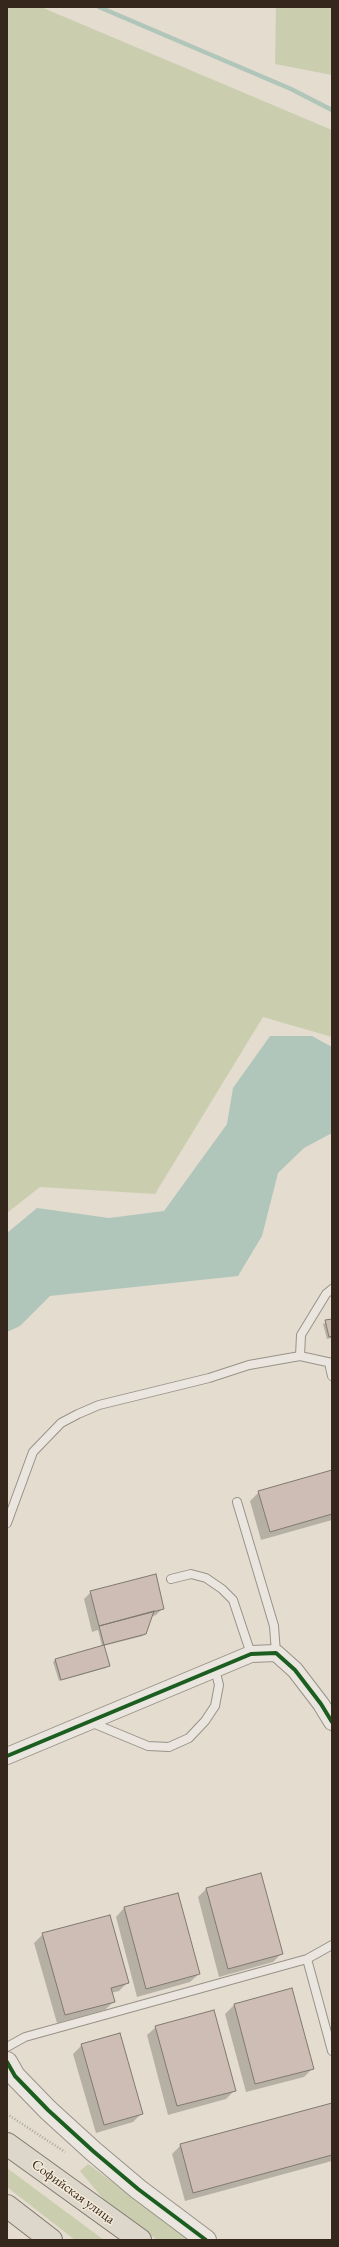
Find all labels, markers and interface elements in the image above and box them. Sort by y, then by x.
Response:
street label: Софийская улица [28,2156,118,2228]

